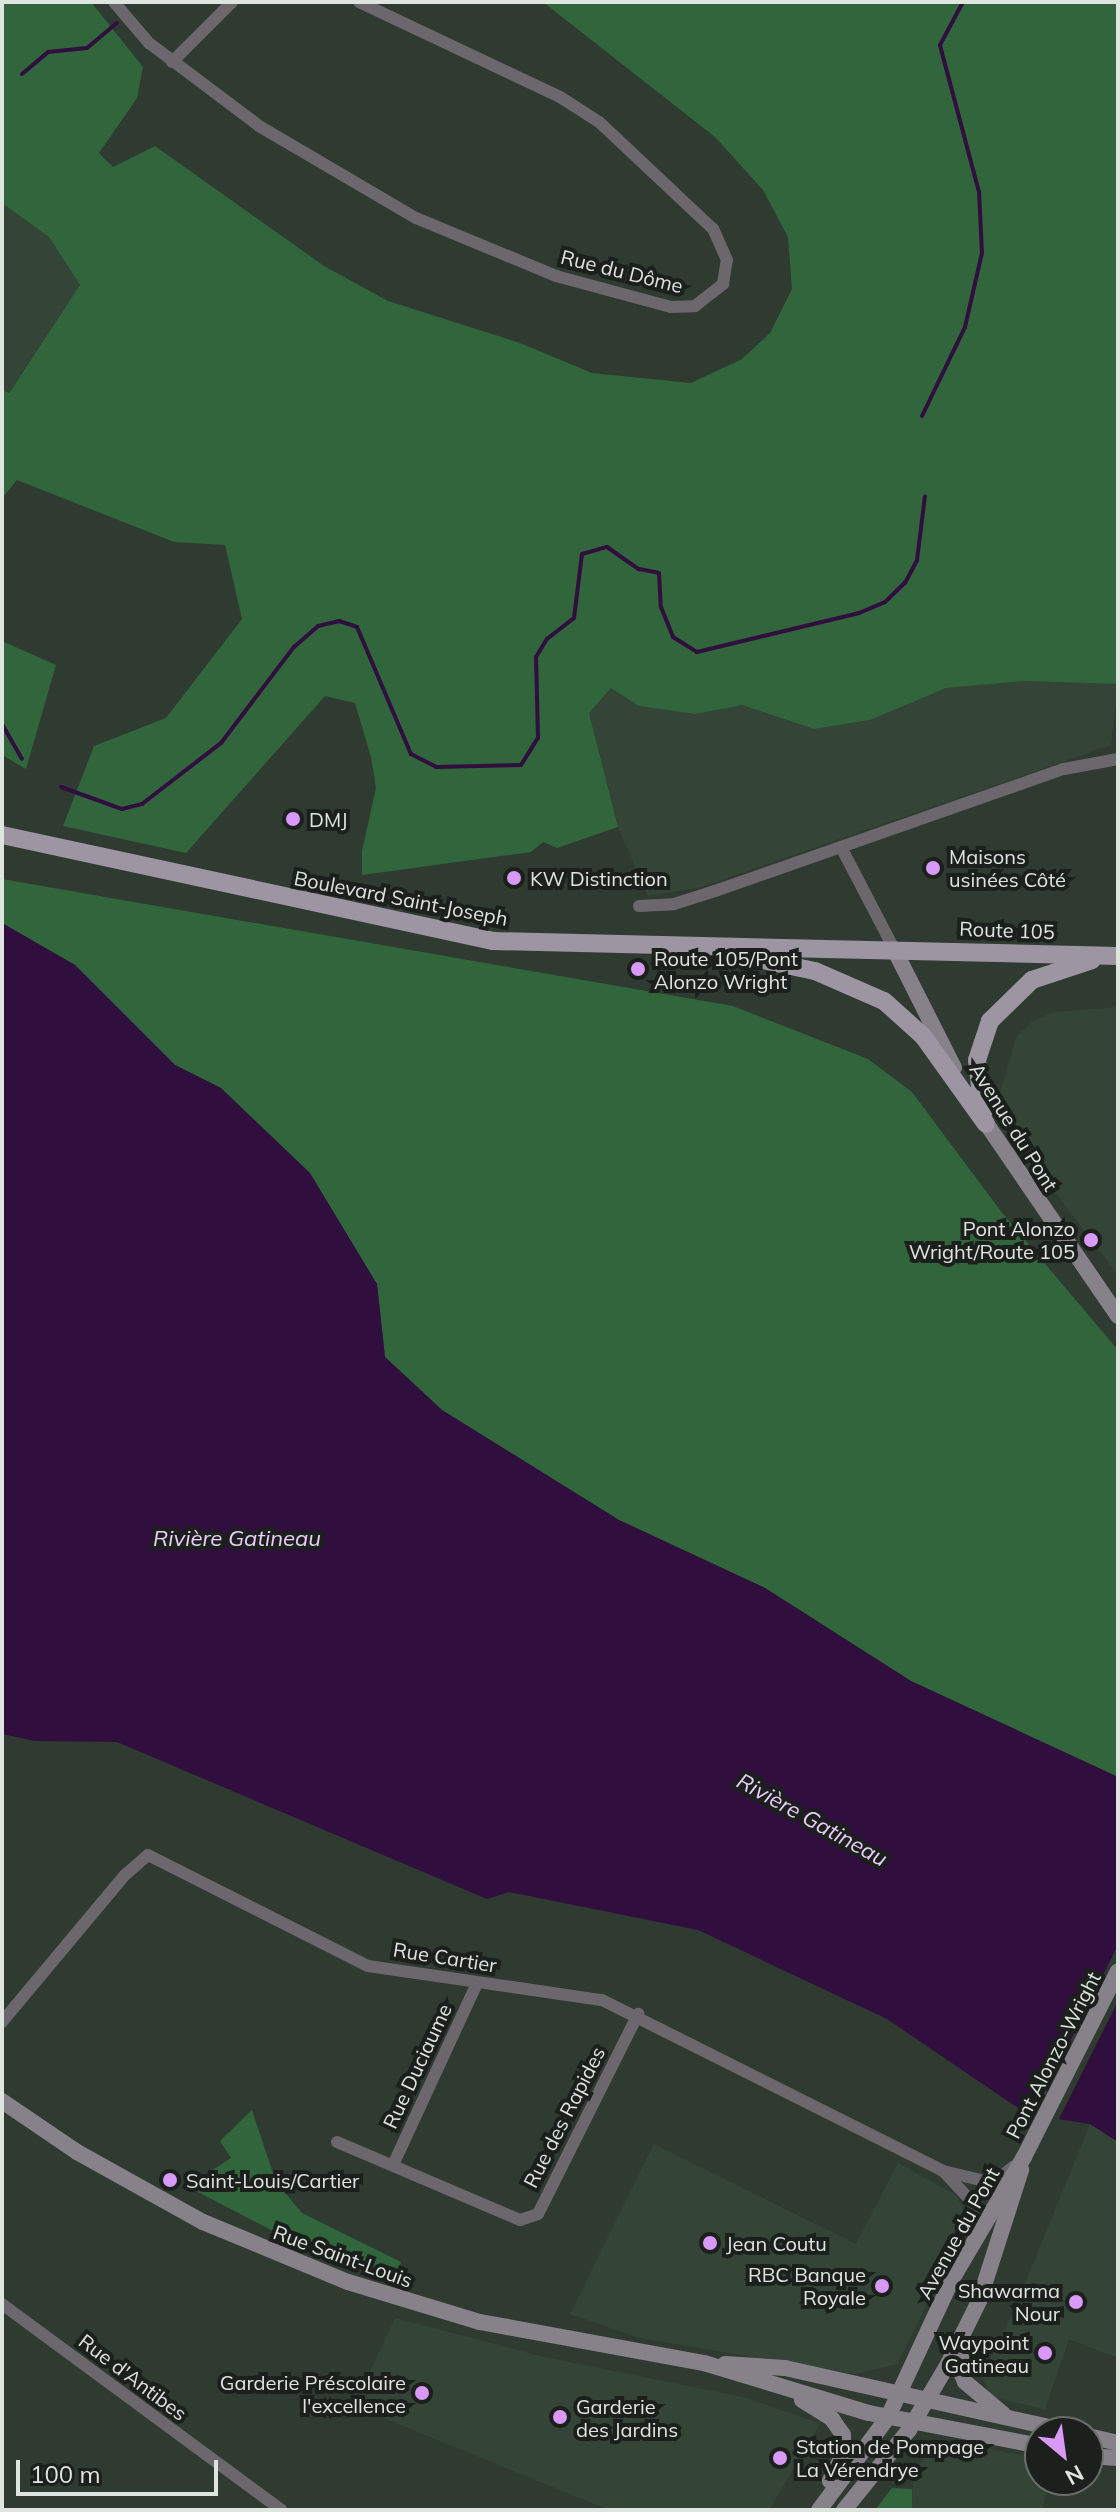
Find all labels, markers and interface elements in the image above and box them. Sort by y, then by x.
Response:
street label: Rue du Dôme [558,244,686,298]
place label: DMJ [309,807,348,831]
marker: DMJ [284,810,302,828]
place label: Maisons usinées Côté [949,844,1066,891]
marker: Maisons usinées Côté [924,859,942,877]
street label: Boulevard Saint-Joseph [292,866,510,930]
place label: KW Distinction [530,866,668,890]
marker: KW Distinction [505,869,523,887]
street label: Route 105 [959,916,1055,944]
place label: Route 105/Pont Alonzo Wright [654,946,798,993]
marker: Route 105/Pont Alonzo Wright [629,960,647,978]
street label: Avenue du Pont [965,1059,1063,1195]
place label: Pont Alonzo Wright/Route 105 [909,1216,1075,1263]
marker: Pont Alonzo Wright/Route 105 [1082,1231,1100,1249]
water label: Rivière Gatineau [153,1526,321,1552]
water label: Rivière Gatineau [732,1768,892,1872]
street label: Rue Cartier [392,1937,498,1977]
street label: Pont Alonzo-Wright [1001,1968,1105,2142]
street label: Rue Duciaume [378,2000,456,2132]
street label: Rue des Rapides [518,2043,610,2191]
street label: Avenue du Pont [912,2163,1004,2303]
place label: Saint-Louis/Cartier [186,2168,359,2192]
marker: Saint-Louis/Cartier [161,2171,179,2189]
street label: Rue Saint-Louis [270,2220,416,2292]
place label: Jean Coutu [726,2231,827,2255]
marker: Jean Coutu [701,2234,719,2252]
place label: RBC Banque Royale [748,2262,866,2309]
marker: RBC Banque Royale [873,2277,891,2295]
place label: Shawarma Nour [958,2278,1060,2325]
marker: Shawarma Nour [1067,2293,1085,2311]
street label: Rue d'Antibes [74,2329,192,2425]
place label: Waypoint Gatineau [938,2330,1029,2377]
marker: Waypoint Gatineau [1036,2344,1054,2362]
place label: Garderie Préscolaire l'excellence [220,2370,406,2417]
marker: Garderie Préscolaire l'excellence [413,2384,431,2402]
place label: Garderie des Jardins [576,2394,678,2441]
marker: Garderie des Jardins [551,2408,569,2426]
north arrow [1024,2416,1104,2496]
place label: Station de Pompage La Vérendrye [796,2434,984,2481]
scale bar [20,2444,222,2494]
marker: Station de Pompage La Vérendrye [771,2449,789,2467]
text: 100 m [30,2459,101,2489]
text: N [1061,2459,1089,2492]

